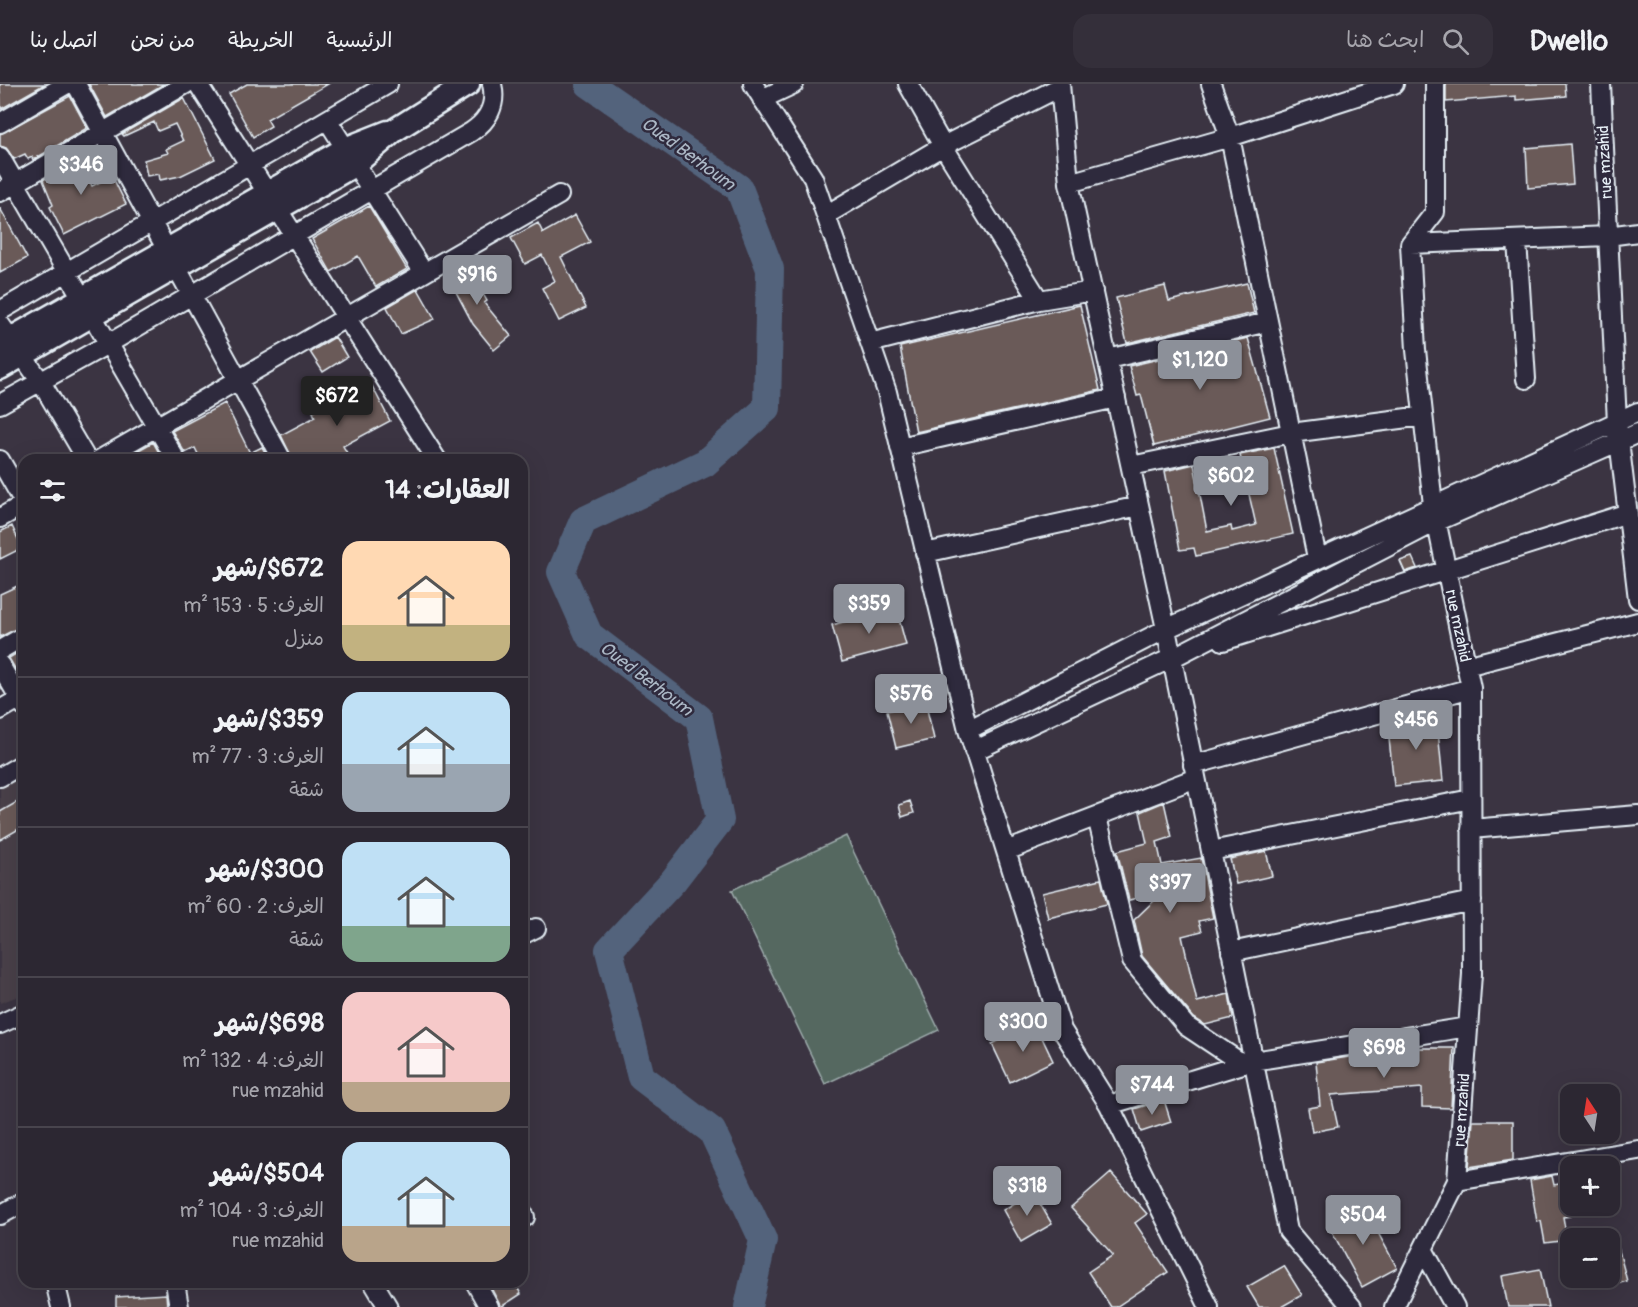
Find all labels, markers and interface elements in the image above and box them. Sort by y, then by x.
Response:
search box [1073,14,1493,68]
text: Dwello [1529,24,1608,59]
icon: search [1439,25,1472,58]
text: ابحث هنا [1346,26,1424,54]
text: اتصل بنا [30,27,97,54]
text: من نحن [130,27,195,54]
text: الخريطة [228,27,293,54]
text: الرئيسية [326,27,392,54]
water label: Oued Berhoum [637,112,740,196]
street label: rue mzahid [1593,125,1617,199]
pin: $346 [45,145,117,196]
text: $346 [58,152,104,177]
pin: $916 [441,255,513,306]
text: $916 [457,262,497,287]
pin: $1,120 [1151,340,1249,391]
text: $1,120 [1172,347,1228,372]
pin: $672 [301,376,373,427]
text: $672 [315,383,359,408]
pin: $602 [1195,456,1267,507]
text: $602 [1207,463,1255,488]
icon: filters [36,474,69,507]
text: العقارات: 14 [385,474,510,506]
text: $672/شهر [214,552,324,584]
icon: home [390,565,462,637]
pin: $359 [833,584,905,635]
street label: rue mzahid [1441,588,1475,664]
text: $359 [847,591,891,616]
text: الغرف: 5 · 153 m² [183,593,324,618]
text: منزل [285,626,324,651]
water label: Oued Berhoum [595,637,698,722]
pin: $576 [875,674,947,725]
text: $576 [889,681,933,706]
pin: $456 [1380,700,1452,751]
text: $359/شهر [215,703,324,735]
text: $456 [1394,707,1438,732]
icon: home [390,716,462,788]
text: الغرف: 3 · 77 m² [192,744,324,769]
text: شقة [289,777,324,802]
text: $300/شهر [207,853,324,885]
pin: $397 [1134,863,1206,914]
icon: home [390,866,462,938]
text: $397 [1149,870,1191,895]
text: الغرف: 2 · 60 m² [188,894,324,919]
text: شقة [289,927,324,952]
pin: $300 [987,1002,1059,1053]
text: $698/شهر [216,1007,324,1039]
text: $300 [998,1009,1048,1034]
icon: home [390,1016,462,1088]
pin: $698 [1348,1028,1420,1079]
text: $698 [1363,1035,1405,1060]
text: الغرف: 4 · 132 m² [182,1048,324,1073]
pin: $744 [1116,1065,1188,1116]
text: $744 [1130,1072,1174,1097]
street label: rue mzahid [1449,1073,1475,1147]
text: rue mzahid [232,1078,324,1103]
north arrow [1560,1084,1620,1144]
map controls [1560,1084,1620,1288]
button: + [1560,1156,1620,1216]
text: $504/شهر [210,1157,324,1189]
icon: home [390,1166,462,1238]
pin: $318 [991,1166,1063,1217]
text: $318 [1007,1173,1047,1198]
pin: $504 [1327,1195,1399,1246]
text: الغرف: 3 · 104 m² [180,1198,324,1223]
text: $504 [1340,1202,1386,1227]
text: rue mzahid [232,1228,324,1253]
button: − [1560,1228,1620,1288]

